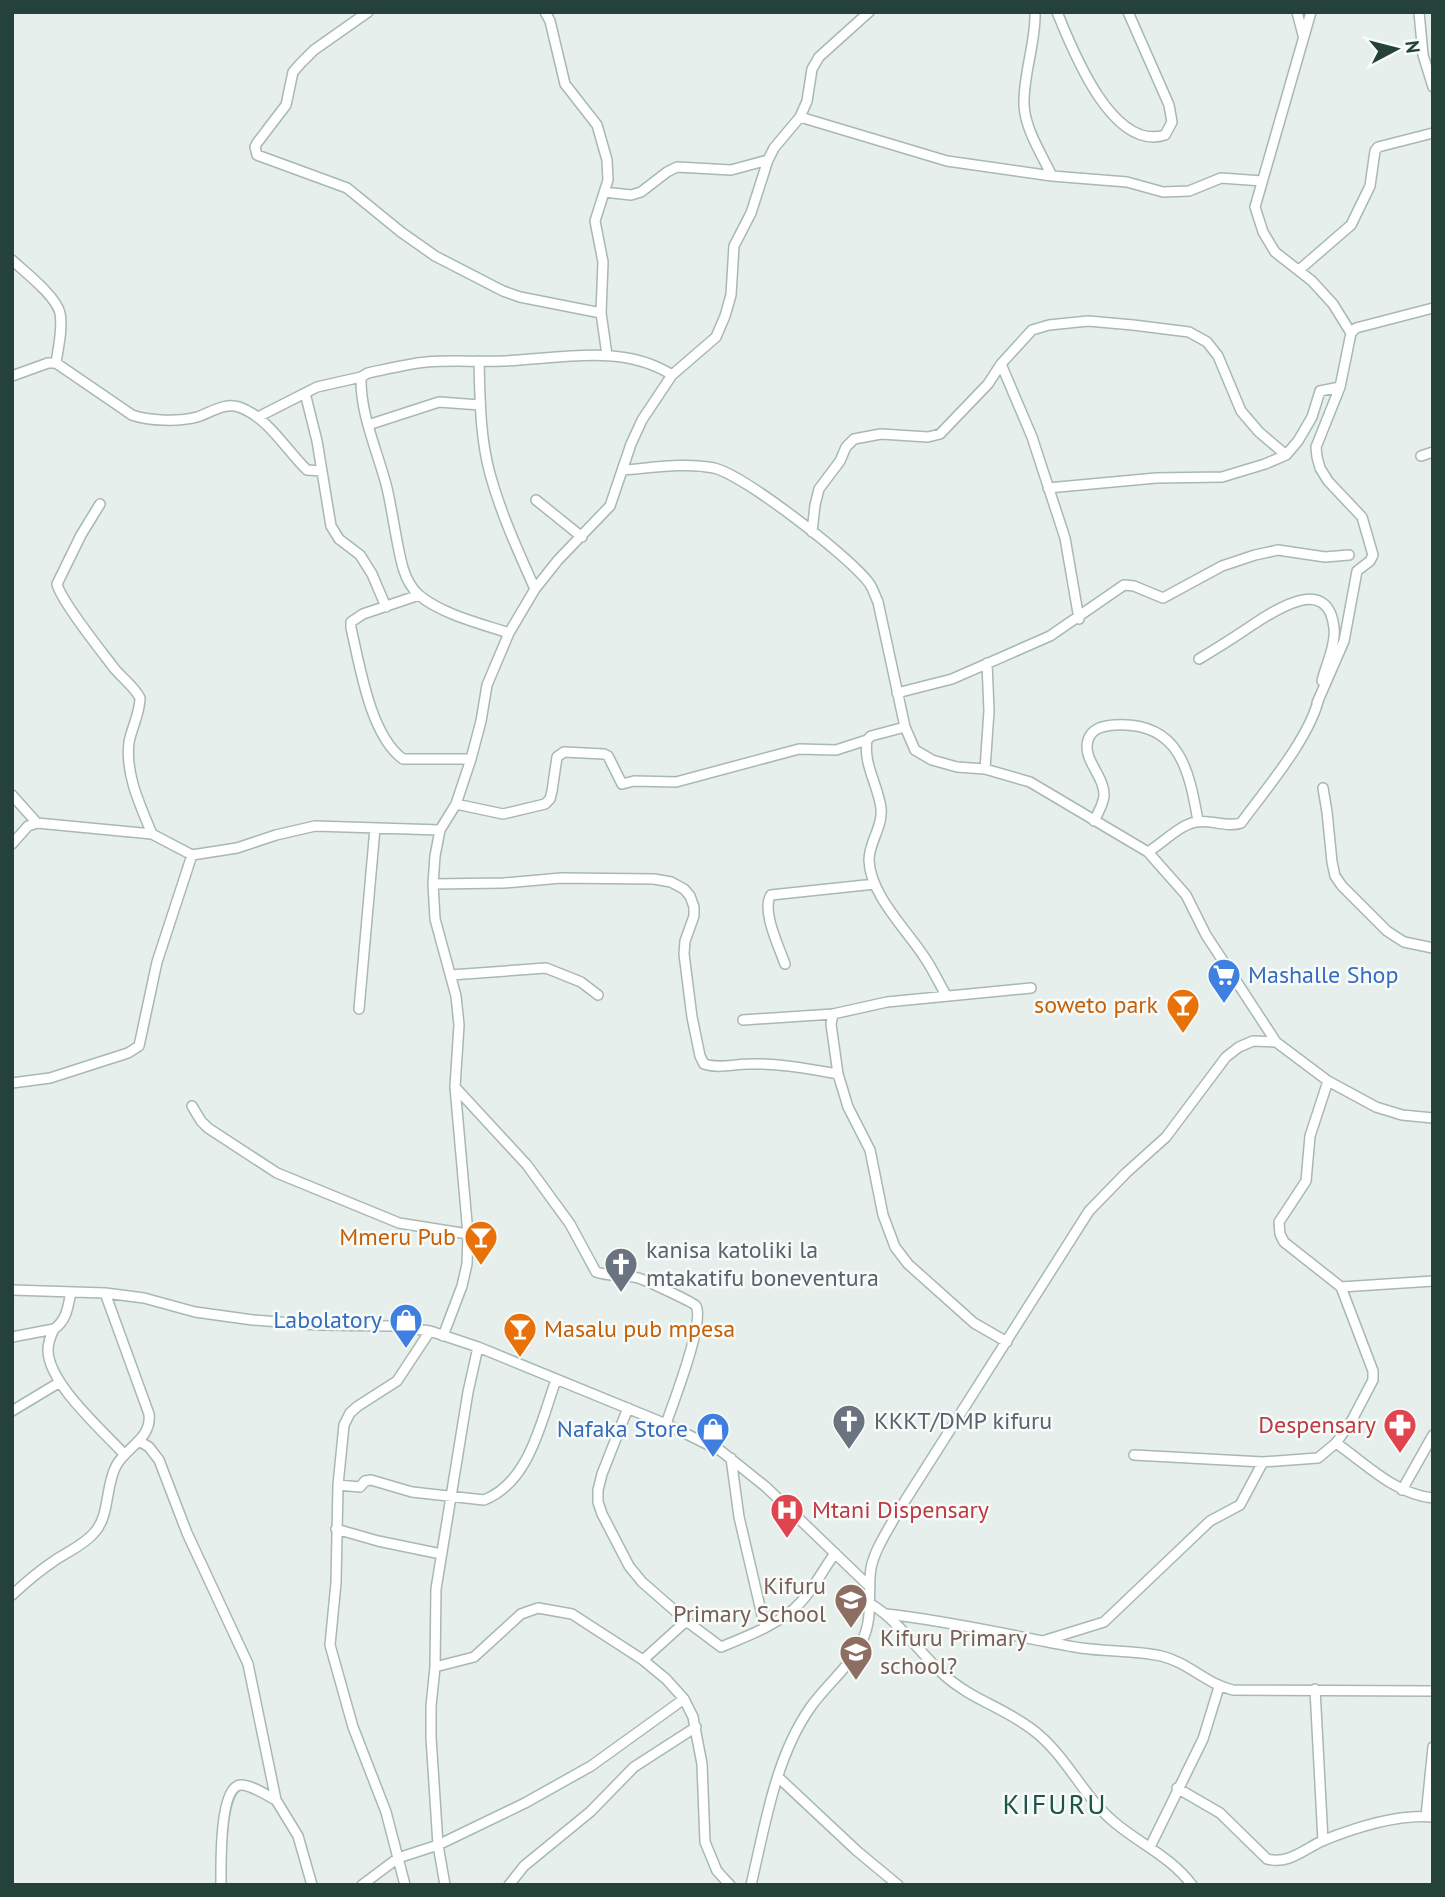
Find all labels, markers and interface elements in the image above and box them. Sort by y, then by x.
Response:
north arrow [1361,14,1431,84]
text: N [1400,39,1426,55]
supermarket icon: Mashalle Shop [1205,956,1243,1005]
place label: Mashalle Shop [1248,959,1398,990]
bar icon: soweto park [1164,986,1202,1035]
place label: soweto park [1034,989,1158,1020]
bar icon: Mmeru Pub [462,1218,500,1267]
place label: Mmeru Pub [339,1221,456,1252]
place label: kanisa katoliki la mtakatifu boneventura [646,1234,879,1293]
church icon: kanisa katoliki la mtakatifu boneventura [602,1245,640,1294]
shop icon: Labolatory [387,1301,425,1350]
place label: Labolatory [273,1304,382,1335]
bar icon: Masalu pub mpesa [501,1310,539,1359]
place label: Masalu pub mpesa [544,1313,735,1344]
church icon: KKKT/DMP kifuru [830,1402,868,1451]
place label: KKKT/DMP kifuru [874,1405,1052,1436]
pharmacy icon: Despensary [1381,1406,1419,1455]
place label: Despensary [1258,1409,1376,1440]
shop icon: Nafaka Store [694,1410,732,1459]
place label: Nafaka Store [557,1413,688,1444]
hospital icon: Mtani Dispensary [768,1491,806,1540]
place label: Mtani Dispensary [812,1494,989,1525]
place label: Kifuru Primary School [673,1570,826,1629]
school or university icon: Kifuru Primary School [832,1581,870,1630]
place label: Kifuru Primary school? [880,1622,1027,1681]
school or university icon: Kifuru Primary school? [837,1633,875,1682]
district label: KIFURU [1003,1785,1107,1822]

